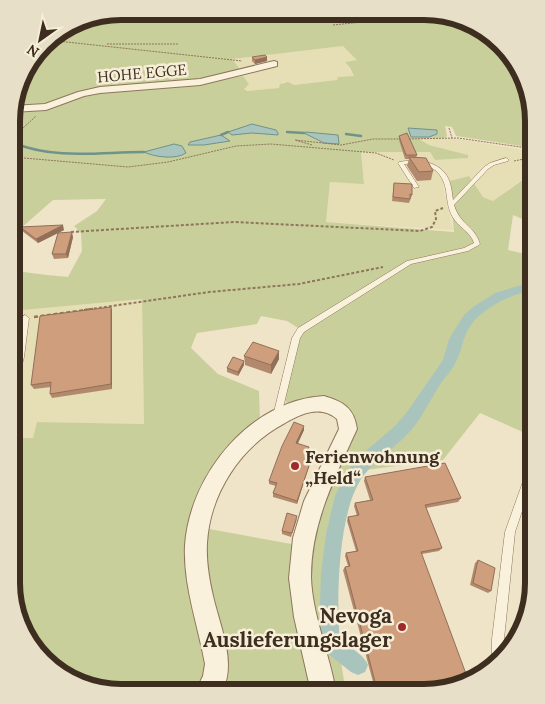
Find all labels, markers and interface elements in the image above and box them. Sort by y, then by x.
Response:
north arrow [15,15,65,65]
text: N [23,40,42,61]
street label: HOHE EGGE [97,60,187,86]
place label: Ferienwohnung „Held“ [305,445,440,489]
marker: Ferienwohnung „Held“ [289,460,301,472]
place label: Nevoga Auslieferungslager [203,602,392,653]
marker: Nevoga Auslieferungslager [396,621,408,633]

